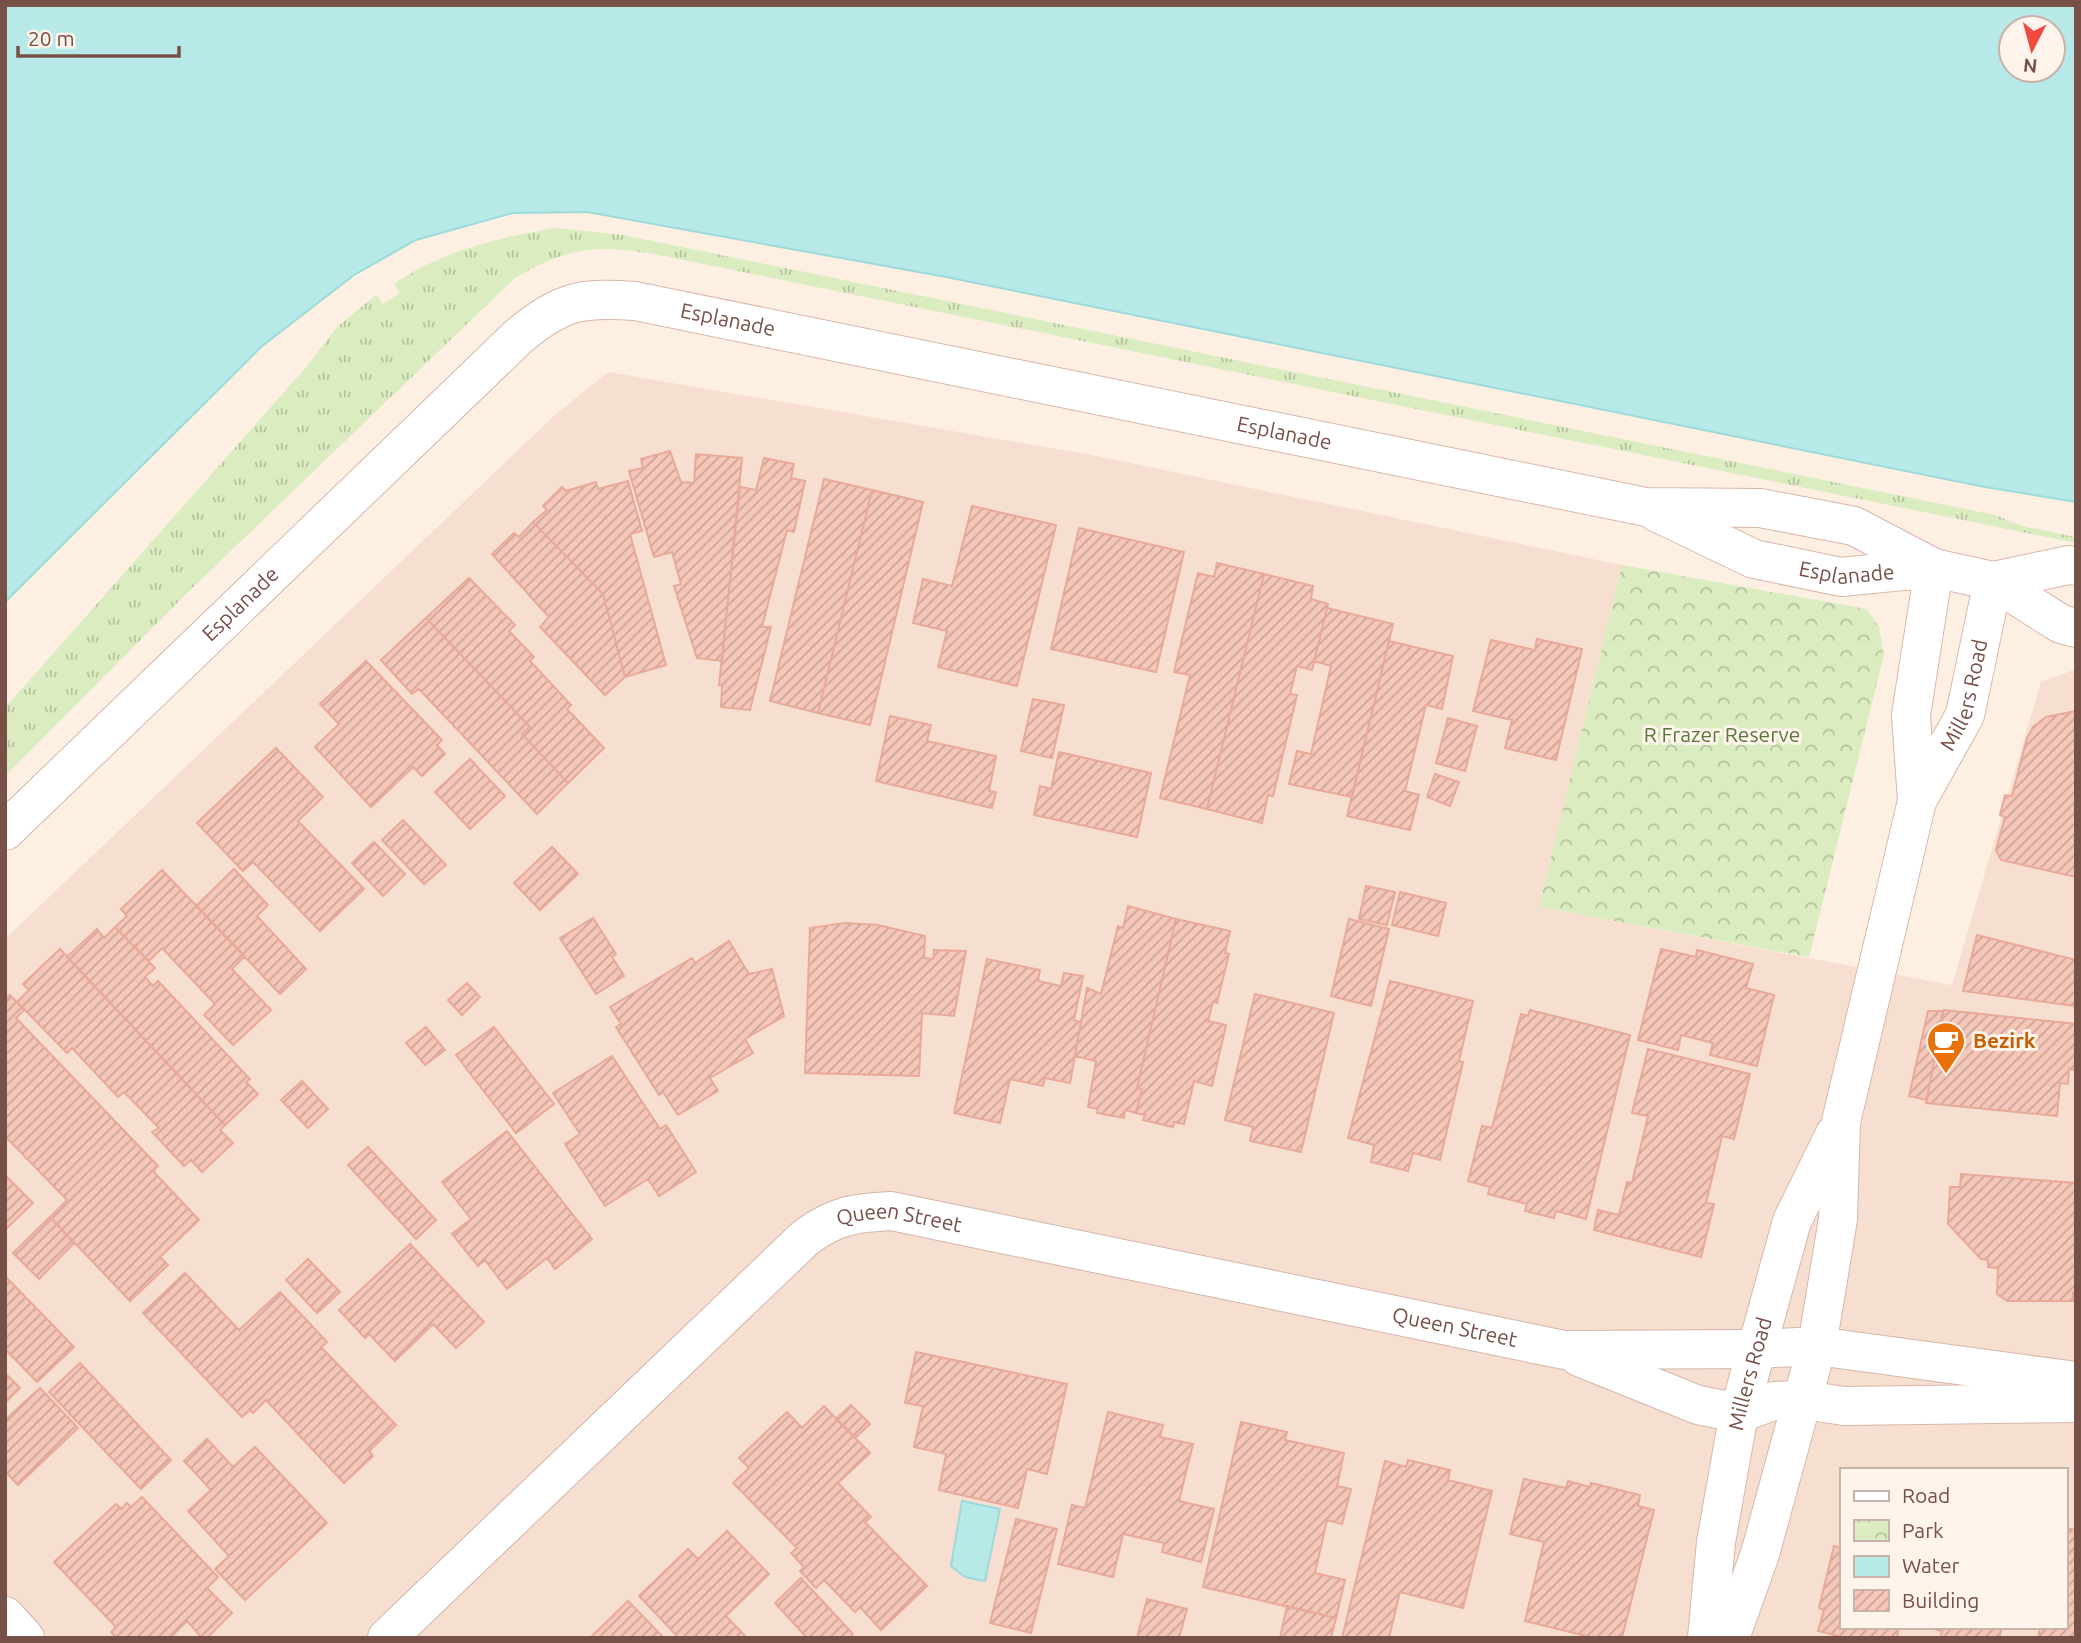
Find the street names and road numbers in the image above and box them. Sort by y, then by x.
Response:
street label: Esplanade [678,298,778,340]
street label: Esplanade [1235,411,1334,454]
street label: Esplanade [1797,556,1895,588]
street label: Esplanade [197,561,283,645]
street label: Millers Road [1935,637,1992,755]
street label: Queen Street [833,1198,964,1236]
street label: Queen Street [1390,1302,1519,1351]
street label: Millers Road [1723,1314,1776,1432]

